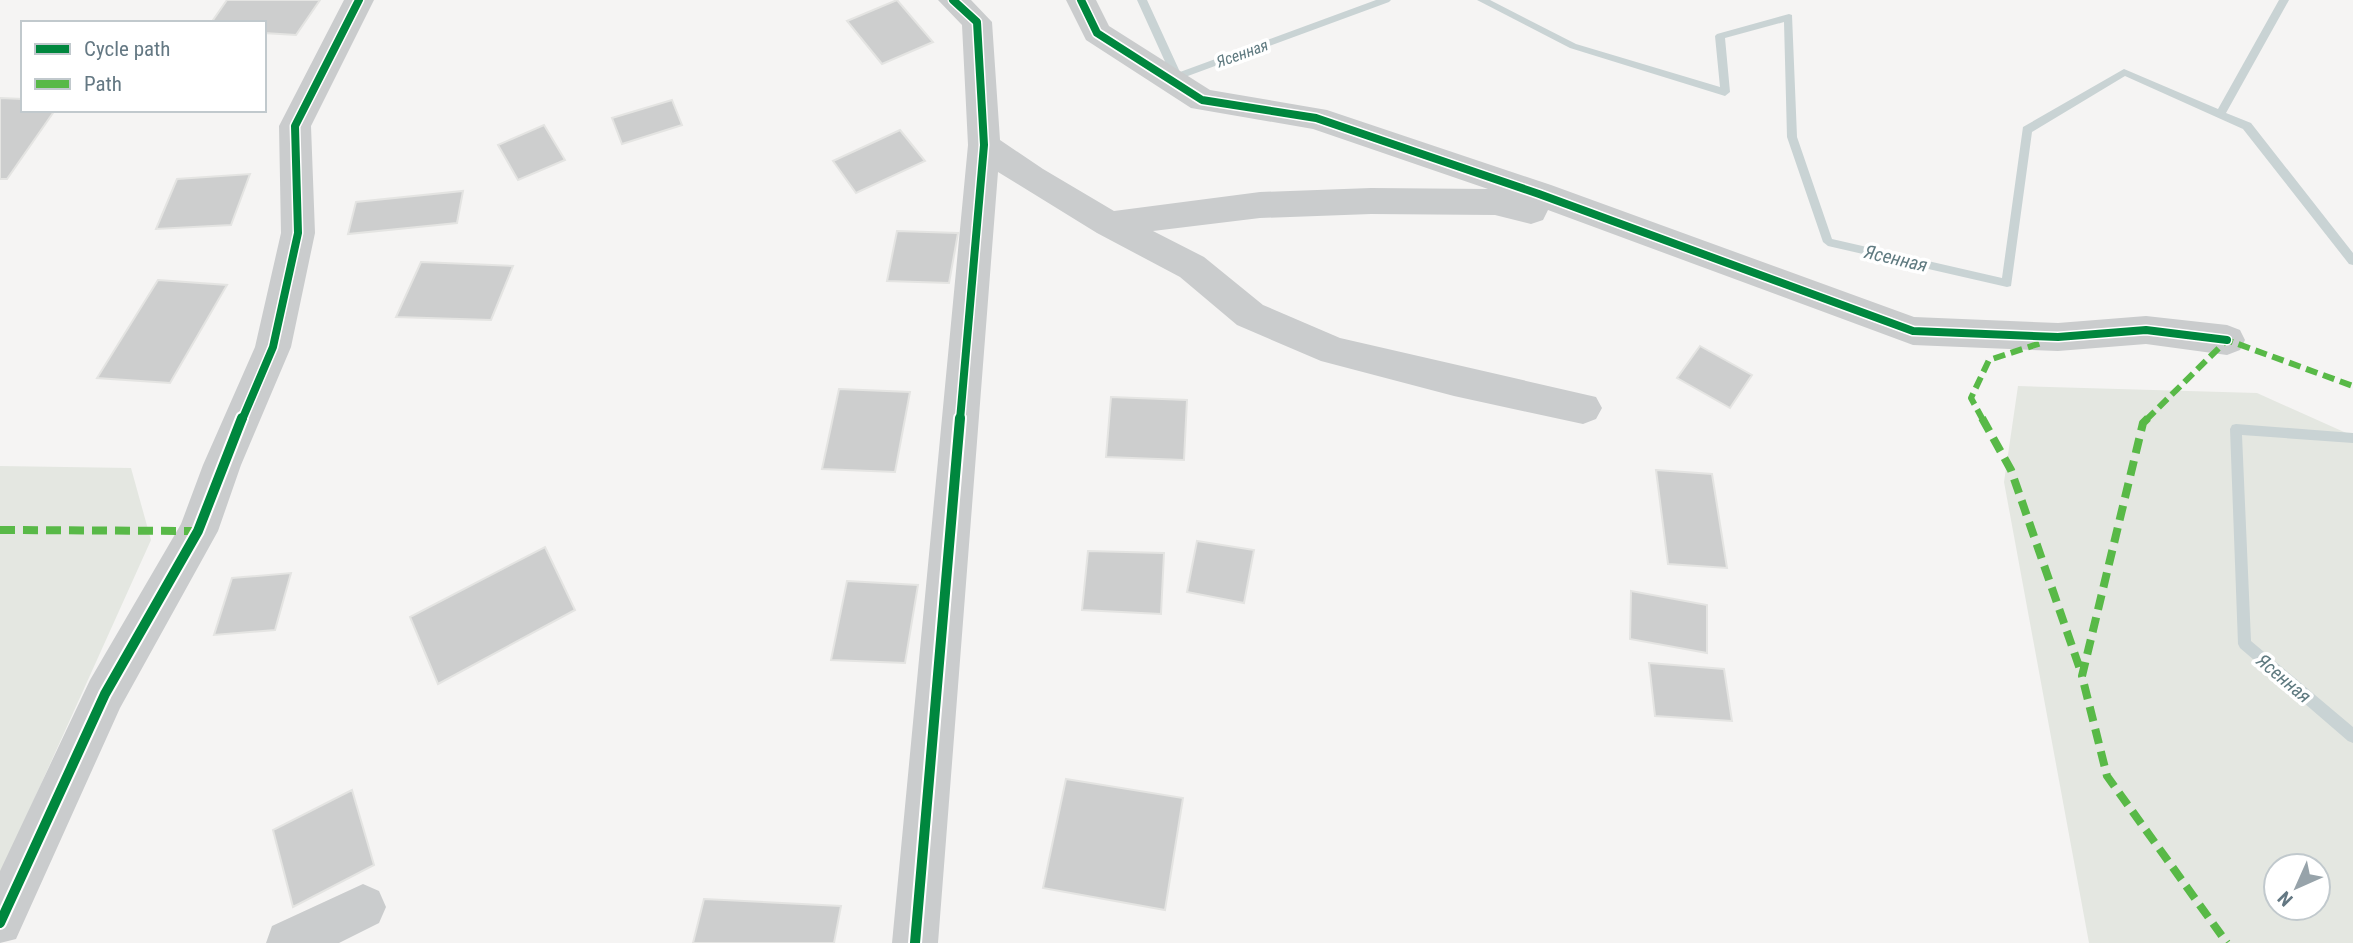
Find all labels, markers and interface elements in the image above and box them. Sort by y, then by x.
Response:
legend [21,21,266,112]
water label: Ясенная [1213,35,1271,72]
text: Cycle path [84,37,170,61]
text: Path [84,72,122,96]
water label: Ясенная [1861,240,1930,277]
water label: Ясенная [2251,648,2316,708]
north arrow [2262,852,2332,922]
text: N [2273,886,2298,911]

